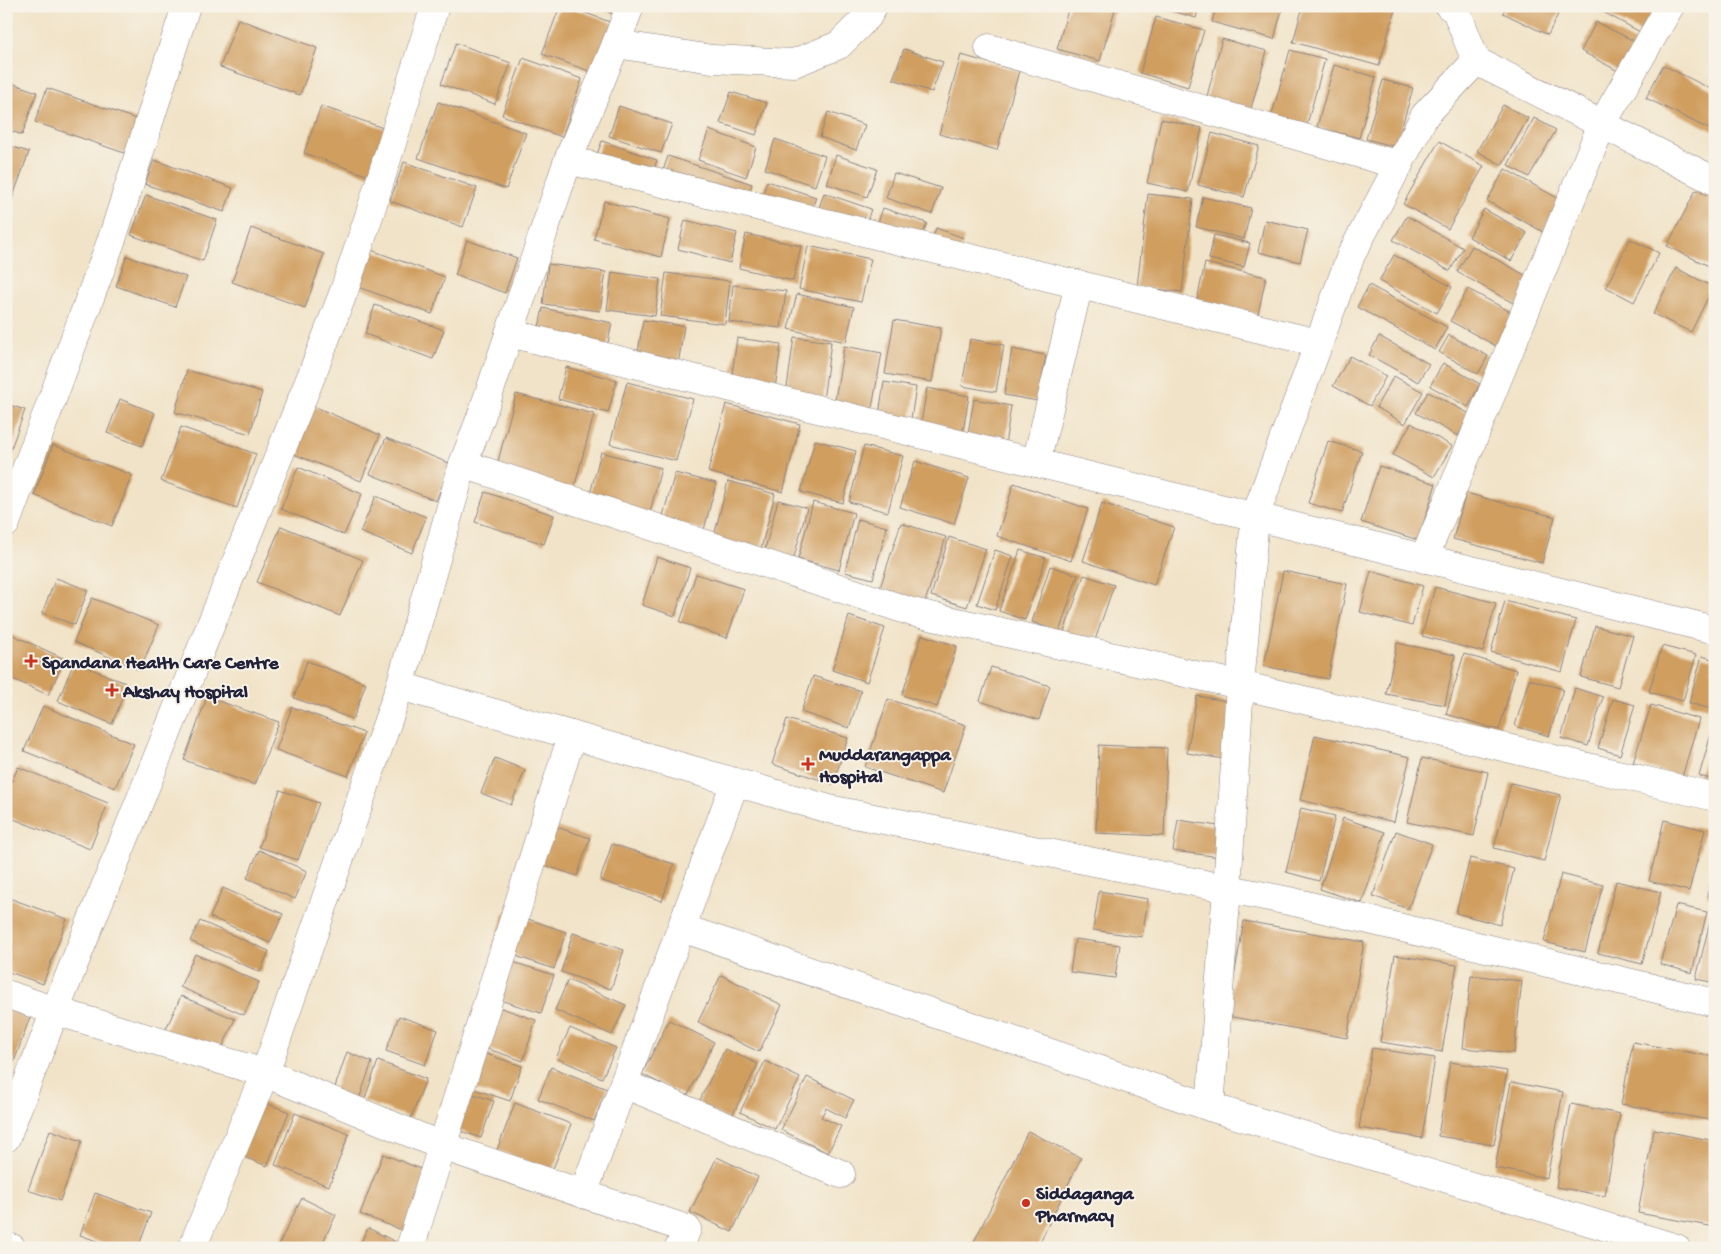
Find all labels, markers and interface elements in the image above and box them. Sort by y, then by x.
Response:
place label: Spandana Health Care Centre [42,653,280,676]
marker: Spandana Health Care Centre [24,654,38,668]
place label: Akshay Hospital [122,682,248,705]
marker: Akshay Hospital [105,683,119,697]
place label: Muddarangappa Hospital [819,745,952,790]
marker: Muddarangappa Hospital [801,757,815,771]
place label: Siddaganga Pharmacy [1035,1184,1135,1229]
marker: Siddaganga Pharmacy [1020,1197,1032,1209]

